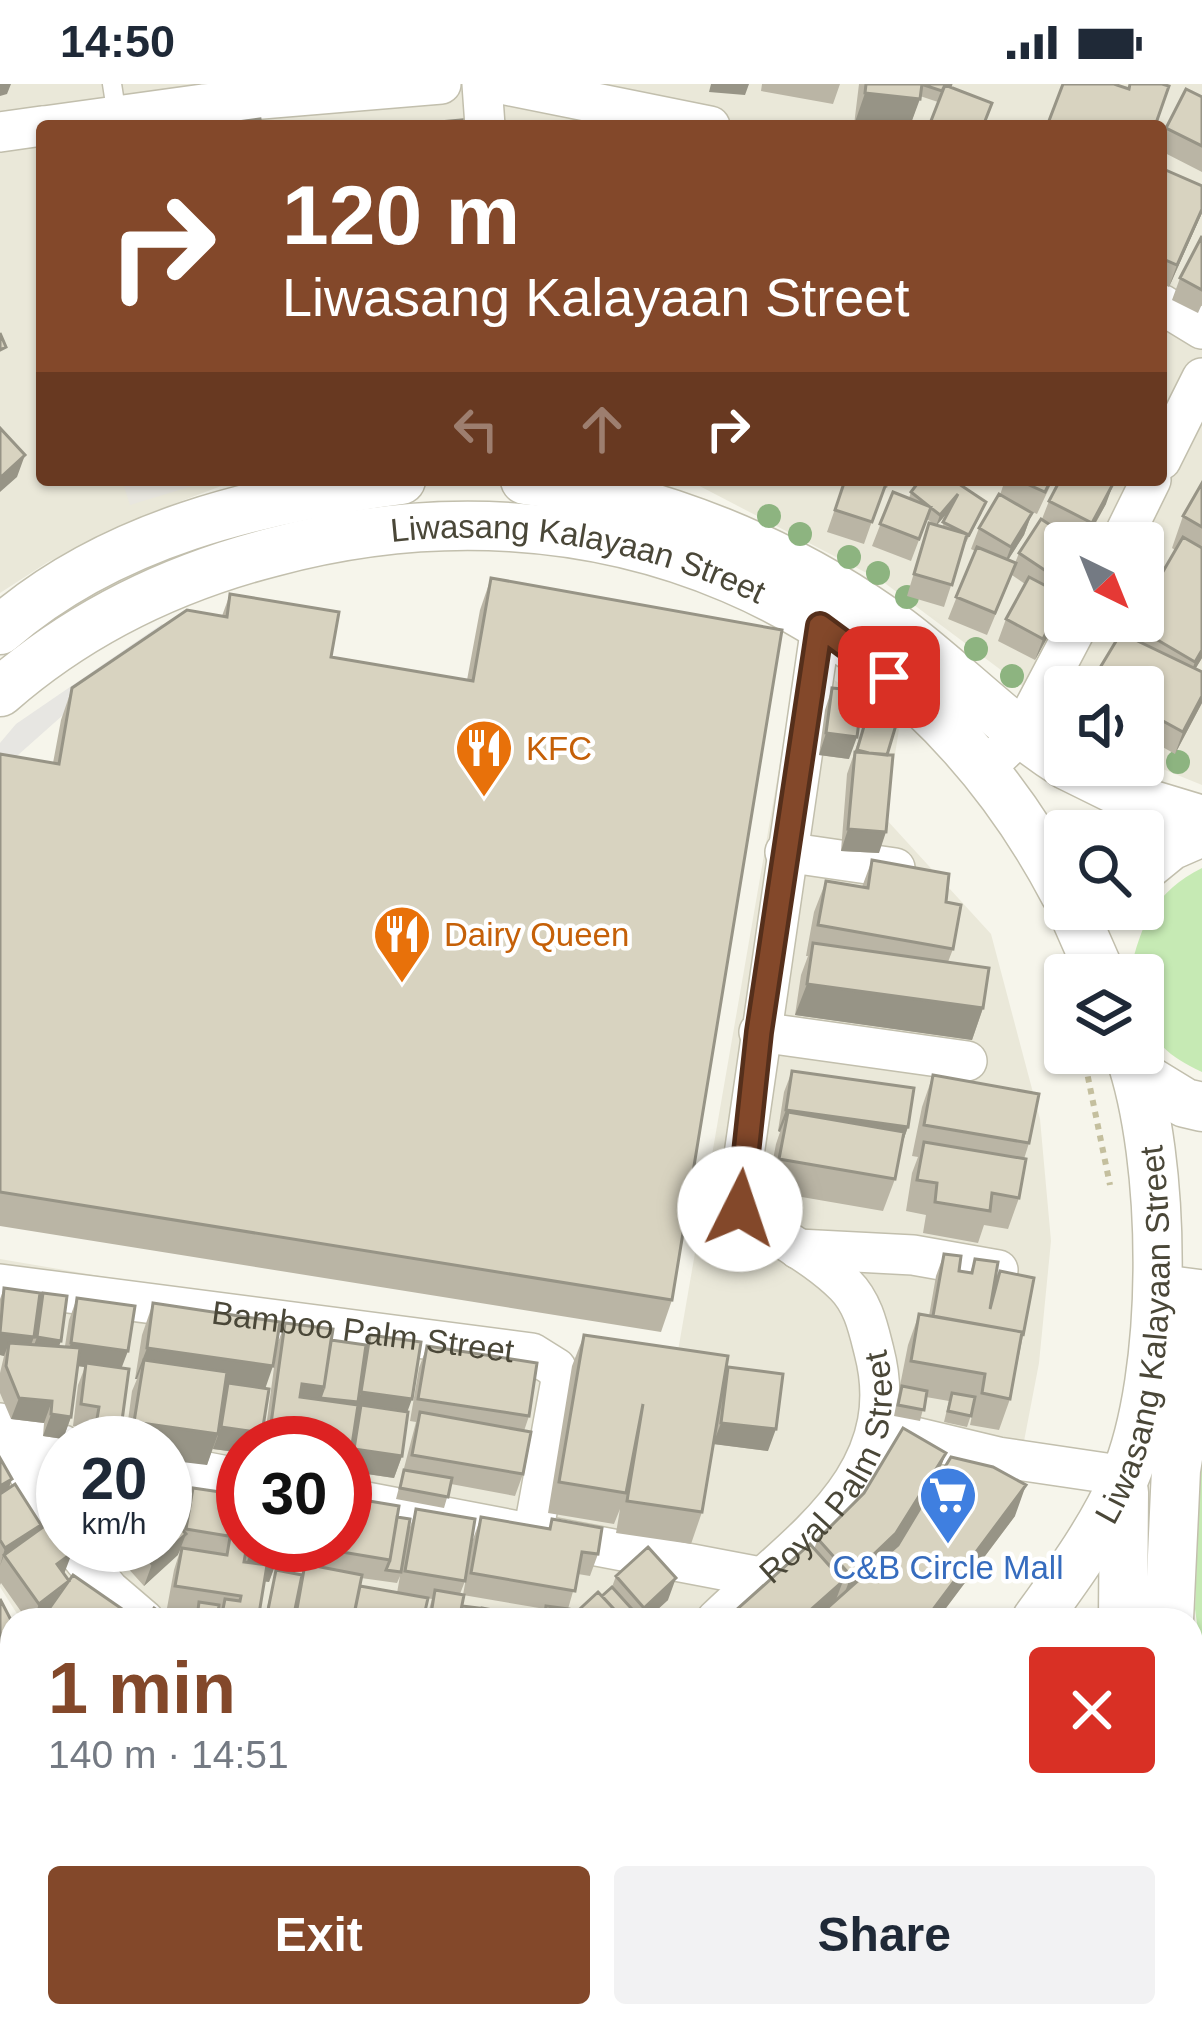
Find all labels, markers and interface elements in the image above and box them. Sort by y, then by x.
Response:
text: 14:50 [60,16,175,67]
icon: right [84,168,240,324]
text: 120 m [282,168,520,262]
text: Liwasang Kalayaan Street [282,267,909,327]
icon: left [443,396,509,462]
icon: ahead [569,396,635,462]
icon: right [695,396,761,462]
street label: Liwasang Kalayaan Street [389,508,771,611]
north arrow [1044,522,1164,642]
map controls [1044,522,1164,1074]
pin [838,626,940,728]
icon: arrive [856,644,922,710]
button: sound [1044,666,1164,786]
restaurant icon: KFC [453,717,515,799]
place label: KFC [526,730,592,767]
button: search [1044,810,1164,930]
restaurant icon: Dairy Queen [371,903,433,985]
place label: Dairy Queen [444,916,629,953]
button: layers [1044,954,1164,1074]
street label: Liwasang Kalayaan Street [1087,1144,1177,1530]
position arrow [677,1146,803,1272]
street label: Bamboo Palm Street [209,1294,516,1370]
street label: Royal Palm Street [752,1347,899,1590]
speed limit sign: 30 [216,1416,372,1572]
text: 20 [81,1445,147,1512]
supermarket icon: C&B Circle Mall [917,1464,979,1546]
text: km/h [81,1507,147,1540]
place label: C&B Circle Mall [832,1549,1064,1586]
button: close [1029,1647,1155,1773]
text: 1 min [48,1648,236,1728]
text: 140 m · 14:51 [48,1733,289,1776]
button: Exit [48,1866,590,2004]
button: Share [614,1866,1155,2004]

